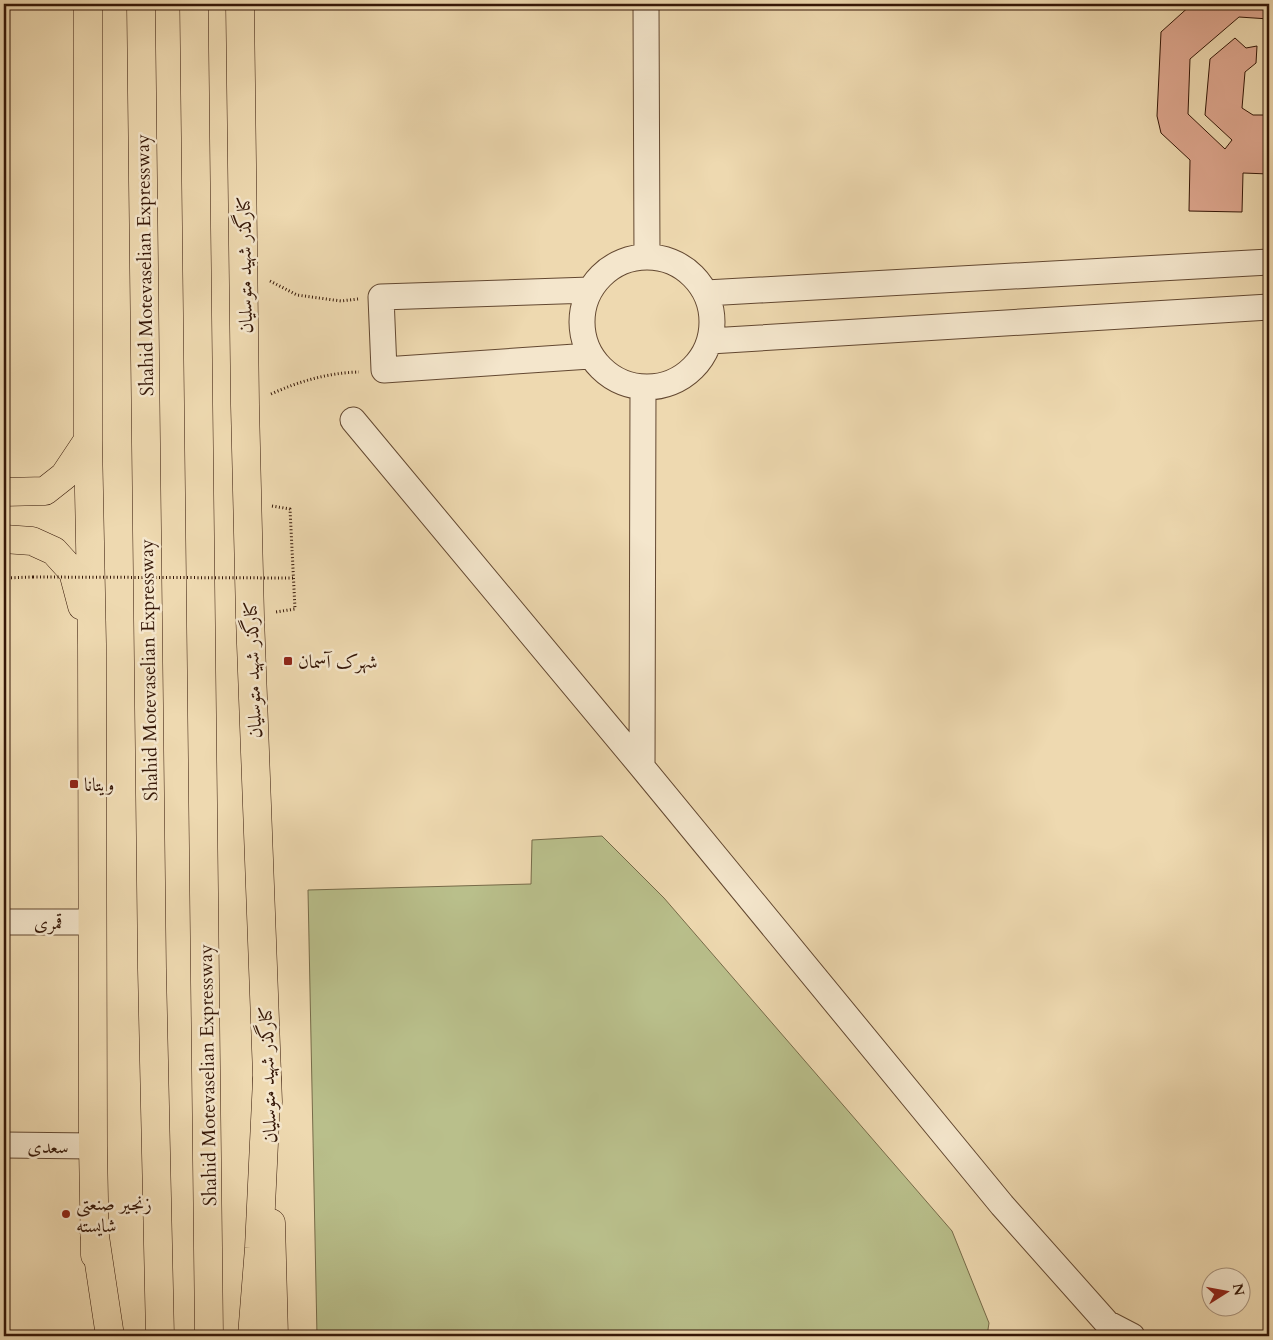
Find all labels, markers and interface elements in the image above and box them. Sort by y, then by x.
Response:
street label: Shahid Motevaselian Expressway [130,134,160,396]
street label: کنارگذر شهید متوسلیان [230,196,259,334]
street label: Shahid Motevaselian Expressway [134,539,164,801]
street label: کنارگذر شهید متوسلیان [237,601,268,739]
place label: شهرک آسمان [298,649,378,675]
marker: شهرک آسمان [282,655,294,667]
place label: ویتانا [84,772,114,798]
marker: ویتانا [68,778,80,790]
street label: قمری [34,910,62,936]
street label: Shahid Motevaselian Expressway [193,944,223,1206]
street label: کنارگذر شهید متوسلیان [252,1006,283,1144]
street label: سعدی [27,1134,69,1160]
place label: زنجیر صنعتی شایسته [76,1191,152,1239]
marker: زنجیر صنعتی شایسته [60,1208,72,1220]
north arrow [1200,1268,1250,1318]
text: N [1228,1282,1249,1297]

